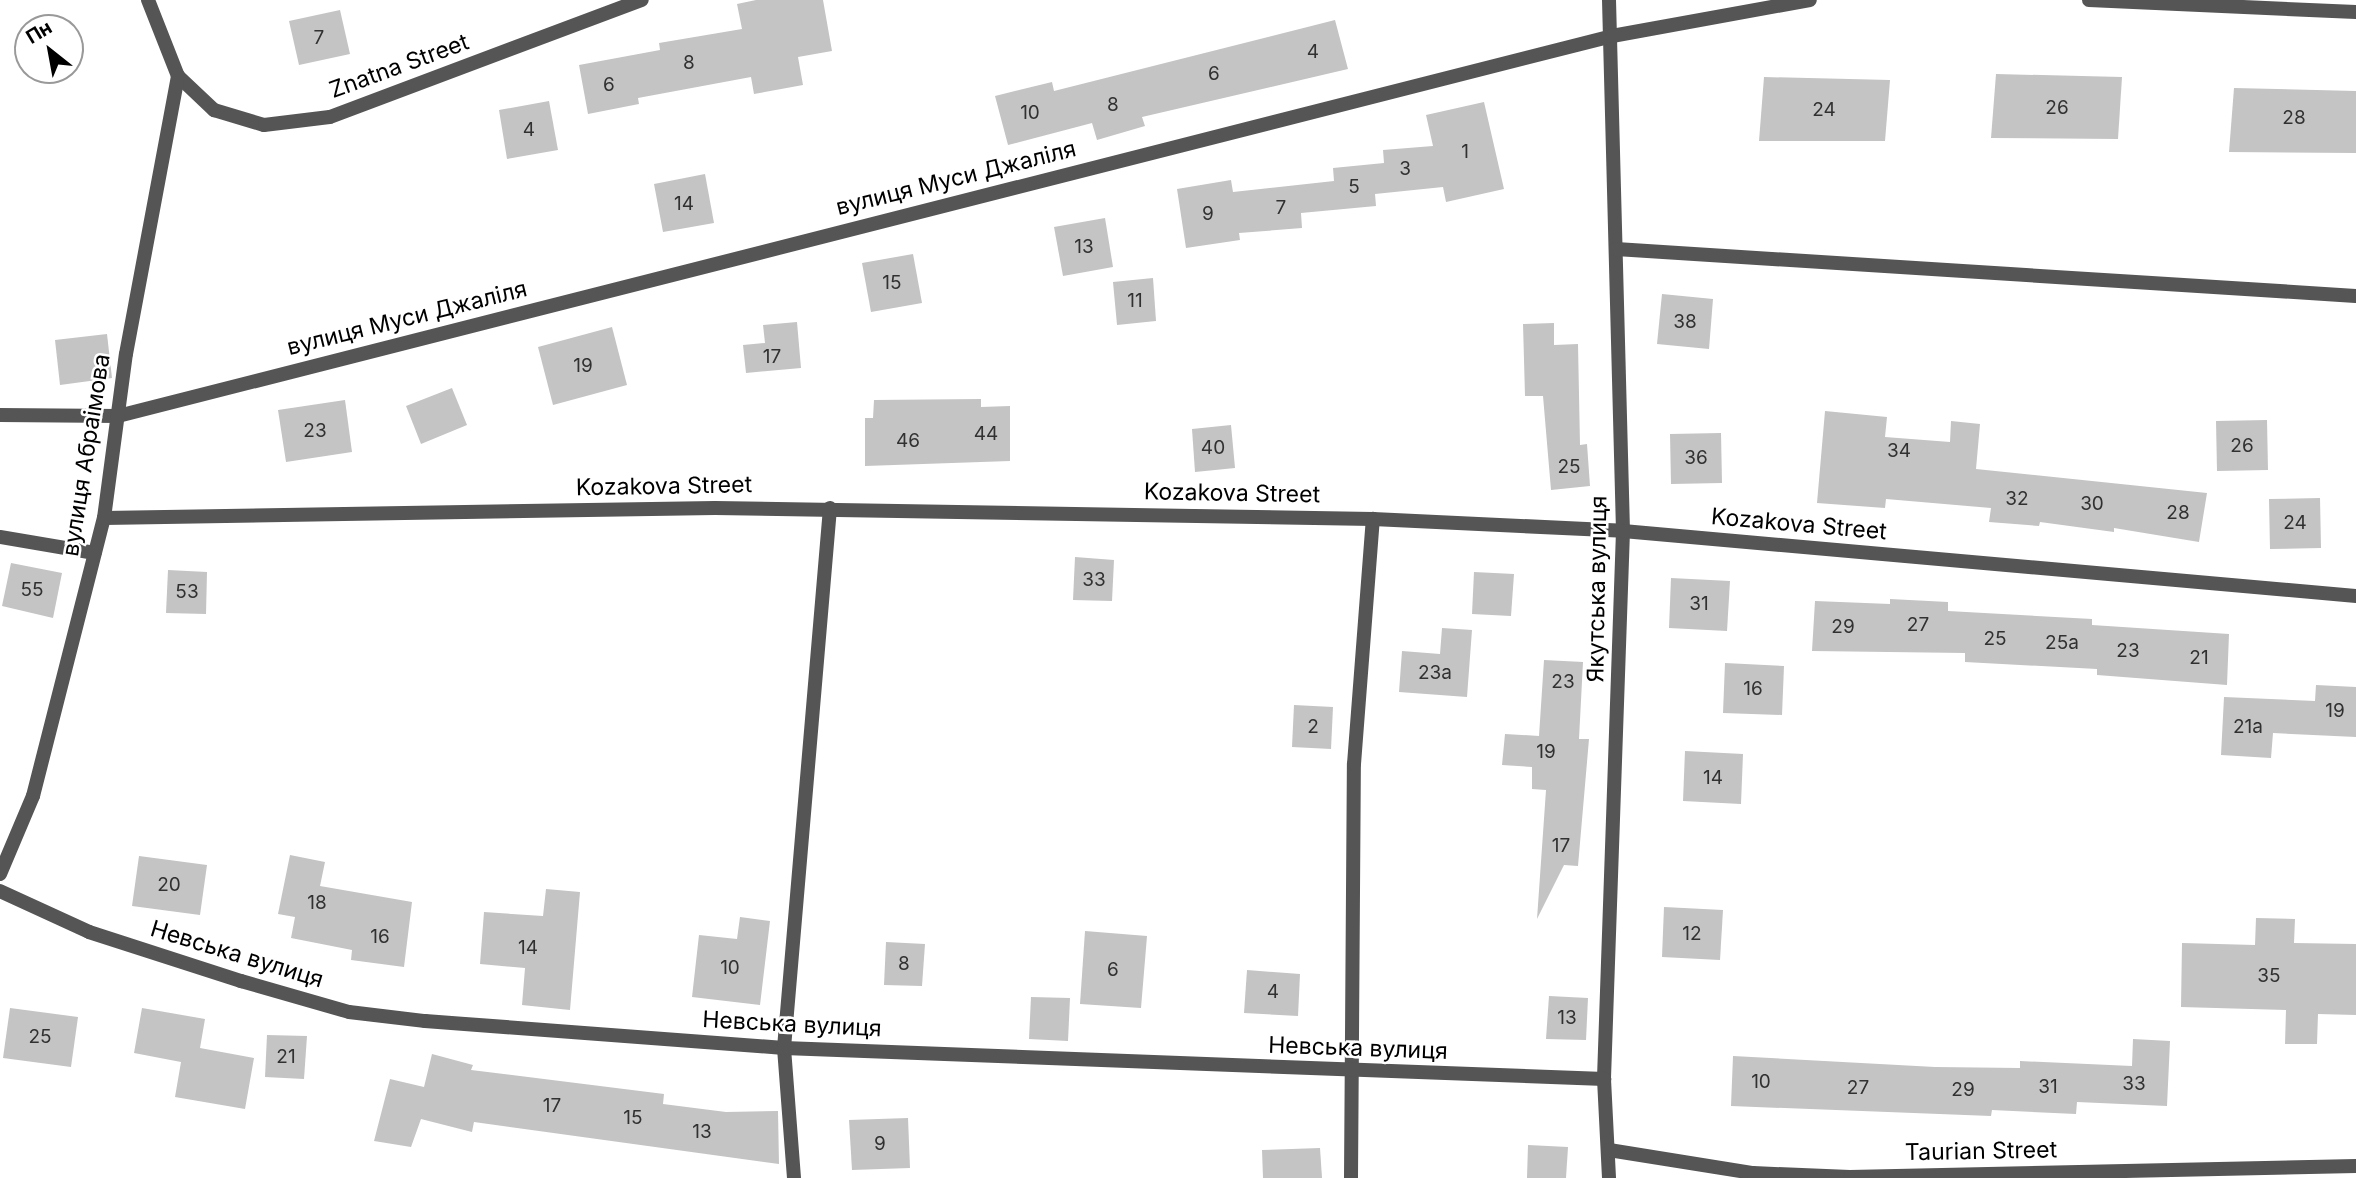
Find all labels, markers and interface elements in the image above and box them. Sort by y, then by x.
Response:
north arrow [14,14,84,84]
text: Пн [22,16,56,49]
house number: 7 [314,27,324,49]
street label: Znatna Street [326,28,472,104]
house number: 4 [1307,41,1319,63]
house number: 8 [683,52,695,74]
house number: 6 [1208,63,1220,85]
house number: 6 [603,74,615,96]
house number: 8 [1107,94,1119,116]
house number: 26 [2045,97,2069,119]
house number: 24 [1812,99,1836,121]
house number: 10 [1020,102,1040,124]
house number: 28 [2282,107,2306,129]
house number: 4 [523,119,535,141]
street label: вулиця Муси Джаліля [833,135,1079,221]
house number: 1 [1461,141,1469,163]
house number: 3 [1399,158,1411,180]
house number: 5 [1348,176,1360,198]
house number: 14 [674,193,694,215]
house number: 7 [1276,197,1286,219]
house number: 9 [1202,203,1214,225]
house number: 13 [1074,236,1094,258]
house number: 15 [882,272,902,294]
street label: вулиця Муси Джаліля [284,275,530,361]
house number: 11 [1127,290,1143,312]
house number: 38 [1673,311,1697,333]
house number: 17 [763,346,781,368]
street label: вулиця Абраімова [56,352,116,558]
house number: 19 [573,355,593,377]
house number: 23 [303,420,327,442]
house number: 44 [974,423,998,445]
house number: 46 [896,430,920,452]
house number: 26 [2230,435,2254,457]
house number: 40 [1201,437,1225,459]
house number: 34 [1887,440,1911,462]
house number: 36 [1684,447,1708,469]
house number: 25 [1557,456,1581,478]
street label: Kozakova Street [576,471,752,501]
street label: Kozakova Street [1144,478,1320,508]
house number: 32 [2005,488,2029,510]
house number: 30 [2080,493,2104,515]
street label: Якутська вулиця [1582,495,1612,683]
house number: 28 [2166,502,2190,524]
street label: Kozakova Street [1710,503,1888,545]
house number: 24 [2283,512,2307,534]
house number: 33 [1082,569,1106,591]
house number: 55 [20,579,44,601]
house number: 53 [175,581,199,603]
house number: 31 [1689,593,1709,615]
house number: 27 [1907,614,1929,636]
house number: 29 [1831,616,1855,638]
house number: 25 [1983,628,2007,650]
house number: 25а [2045,632,2079,654]
house number: 23 [2116,640,2140,662]
house number: 21 [2189,647,2209,669]
house number: 23а [1418,662,1452,684]
house number: 23 [1551,671,1575,693]
house number: 16 [1743,678,1763,700]
house number: 19 [2325,700,2345,722]
house number: 2 [1307,716,1319,738]
house number: 21а [2233,716,2263,738]
house number: 19 [1536,741,1556,763]
house number: 14 [1703,767,1723,789]
house number: 17 [1552,835,1570,857]
house number: 20 [157,874,181,896]
house number: 18 [307,892,327,914]
street label: Невська вулиця [147,915,327,993]
house number: 12 [1682,923,1702,945]
house number: 16 [370,926,390,948]
house number: 14 [518,937,538,959]
house number: 8 [898,953,910,975]
house number: 10 [720,957,740,979]
house number: 6 [1107,959,1119,981]
house number: 35 [2257,965,2281,987]
house number: 4 [1267,981,1279,1003]
street label: Невська вулиця [702,1006,882,1042]
house number: 13 [1557,1007,1577,1029]
house number: 25 [28,1026,52,1048]
street label: Невська вулиця [1268,1031,1448,1065]
house number: 21 [276,1046,296,1068]
house number: 10 [1751,1071,1771,1093]
house number: 33 [2122,1073,2146,1095]
house number: 31 [2038,1076,2058,1098]
house number: 27 [1847,1077,1869,1099]
house number: 29 [1951,1079,1975,1101]
house number: 17 [543,1095,561,1117]
house number: 15 [623,1107,643,1129]
house number: 13 [692,1121,712,1143]
house number: 9 [874,1133,886,1155]
street label: Taurian Street [1905,1136,2057,1166]

